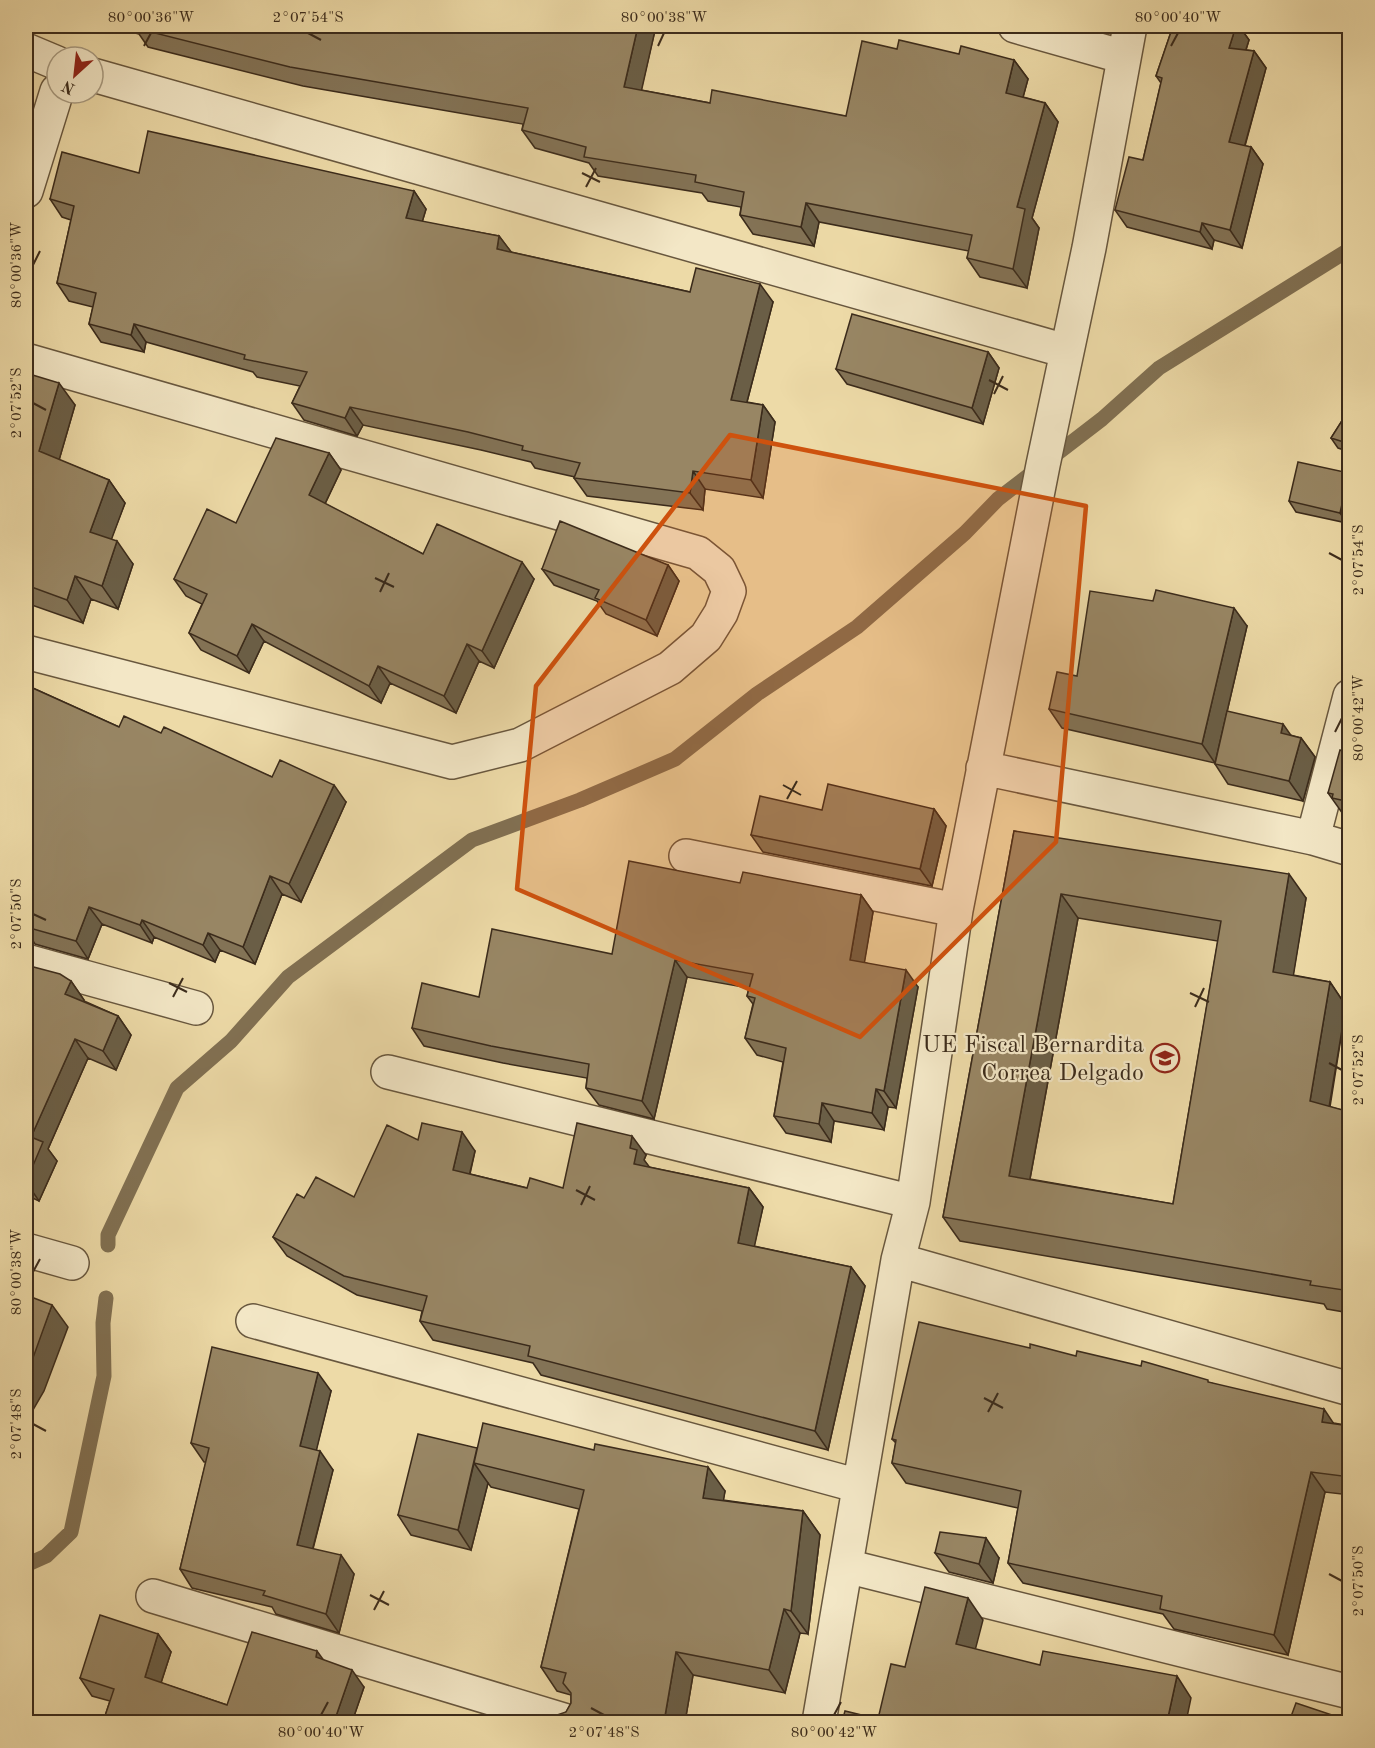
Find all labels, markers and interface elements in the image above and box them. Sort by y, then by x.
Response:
text: 80°00'36"W [108,11,194,26]
text: 2°07'54"S [272,11,344,26]
text: 80°00'38"W [621,11,707,26]
text: 80°00'40"W [1135,11,1221,26]
north arrow [45,45,105,105]
text: N [59,76,78,96]
text: 80°00'36"W [10,222,25,308]
text: 2°07'52"S [10,367,25,439]
text: 2°07'54"S [1352,524,1367,596]
text: 80°00'42"W [1352,675,1367,761]
text: 2°07'50"S [10,878,25,950]
place label: UE Fiscal Bernardita Correa Delgado [922,1034,1144,1086]
text: 2°07'52"S [1352,1034,1367,1106]
school or university icon: UE Fiscal Bernardita Correa Delgado [1149,1042,1181,1074]
text: 80°00'38"W [10,1229,25,1315]
text: 2°07'48"S [10,1388,25,1460]
text: 2°07'50"S [1352,1545,1367,1617]
text: 80°00'40"W [278,1726,364,1741]
text: 2°07'48"S [568,1726,640,1741]
text: 80°00'42"W [791,1726,877,1741]

